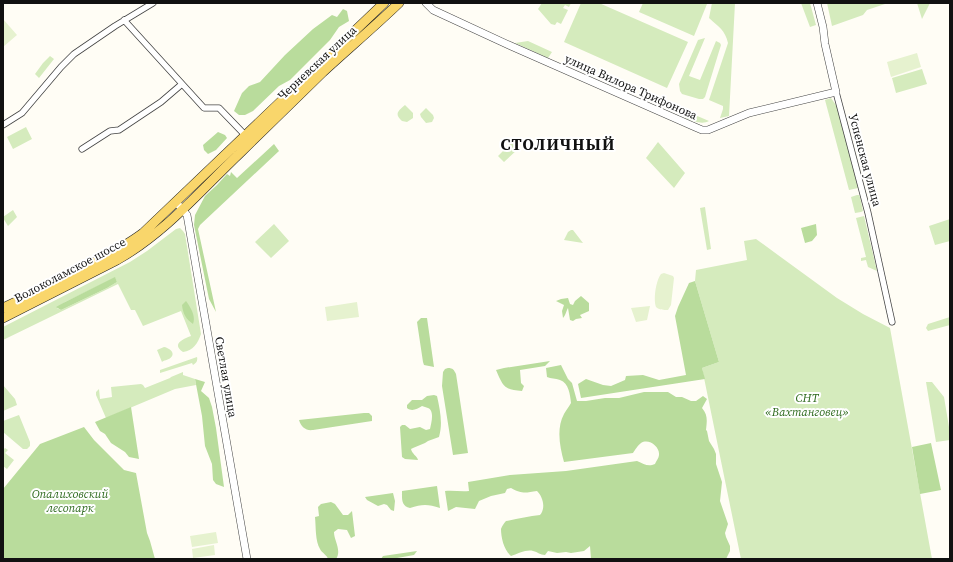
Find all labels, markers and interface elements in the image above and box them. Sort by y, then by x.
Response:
street label: Черневская улица [274,22,361,104]
street label: улица Вилора Трифонова [562,51,701,124]
street label: Успенская улица [845,112,885,209]
district label: СТОЛИЧНЫЙ [501,133,615,155]
street label: Волоколамское шоссе [11,234,129,306]
street label: Светлая улица [211,335,241,420]
park label: СНТ «Вахтанговец» [765,390,849,420]
park label: Опалиховский лесопарк [32,486,108,516]

